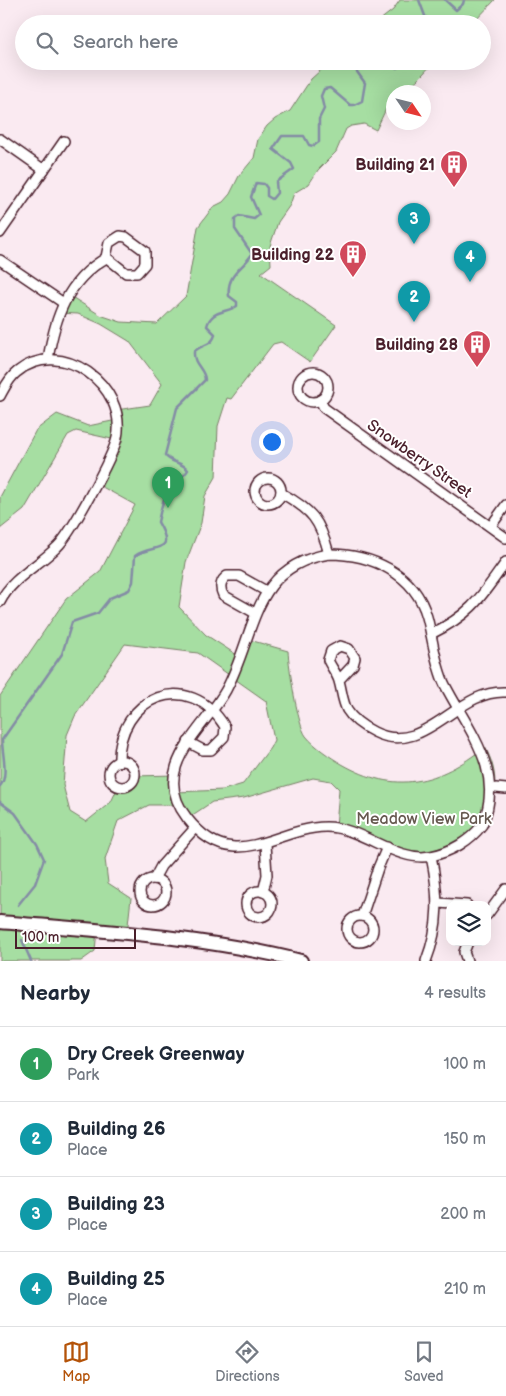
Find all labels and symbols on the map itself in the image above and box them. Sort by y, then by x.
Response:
north arrow [386,85,431,130]
building icon: Building 21 [439,149,469,188]
place label: Building 21 [355,156,435,175]
pin: 3 [398,203,430,244]
building icon: Building 22 [338,239,368,278]
pin: 4 [454,241,486,282]
place label: Building 22 [251,246,334,265]
pin: 2 [398,281,430,322]
building icon: Building 28 [462,329,492,368]
place label: Building 28 [375,336,458,355]
street label: Snowberry Street [363,416,475,502]
your location [259,429,285,455]
pin: 1 [152,467,184,508]
park label: Meadow View Park [356,810,492,829]
scale bar [15,926,136,949]

